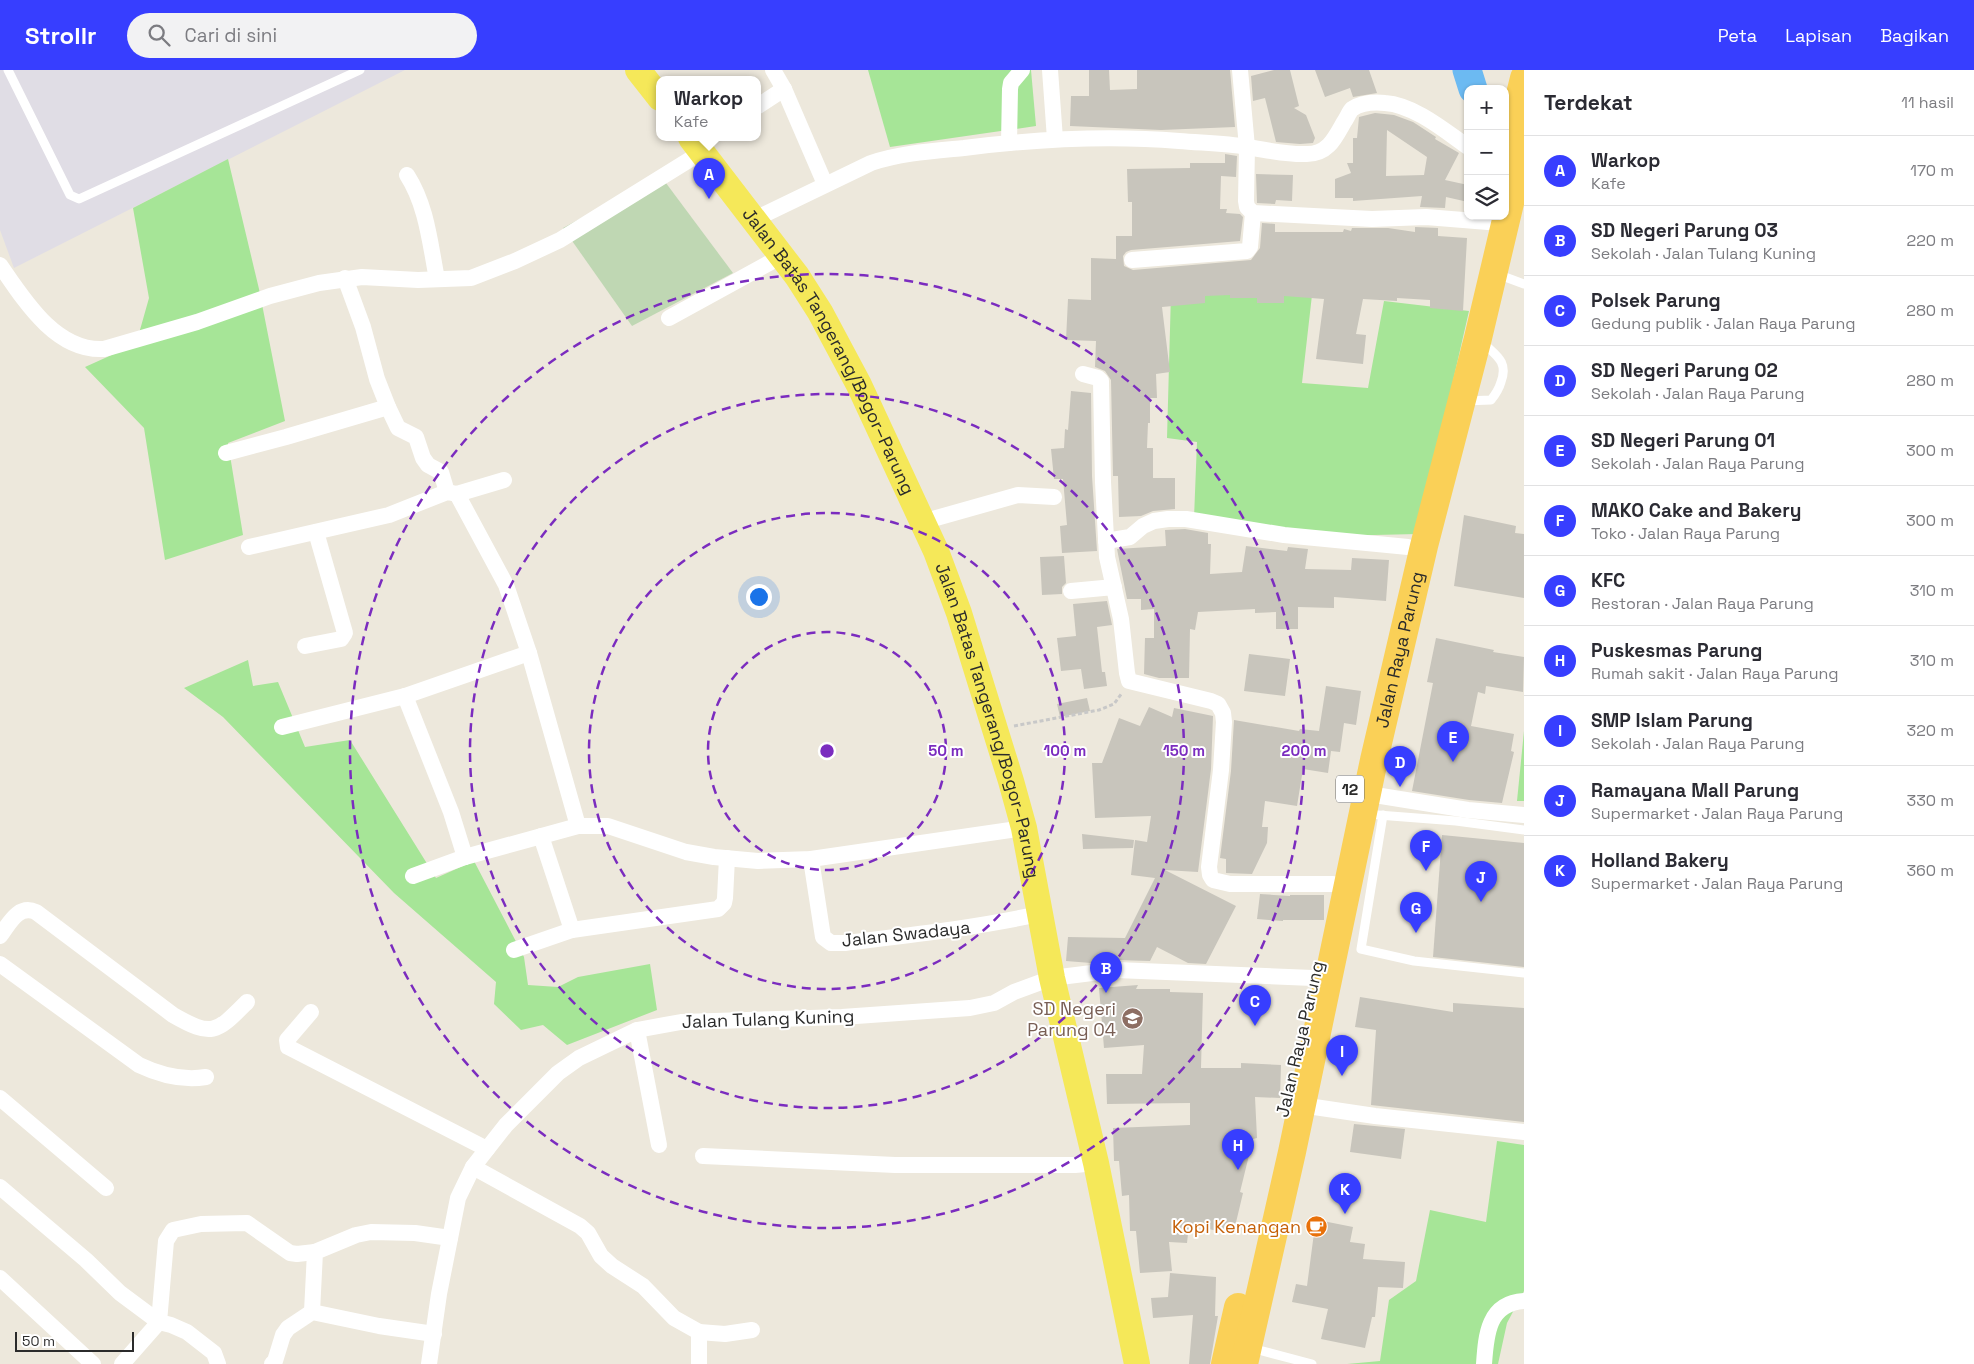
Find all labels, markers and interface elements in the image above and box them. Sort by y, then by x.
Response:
search box [127,13,477,58]
text: Strollr [25,20,97,51]
icon: search [145,21,173,49]
text: Cari di sini [185,23,277,48]
text: Peta [1718,24,1757,47]
text: Lapisan [1785,24,1852,47]
text: Bagikan [1880,24,1949,47]
popup [656,76,761,141]
map controls [1464,85,1509,220]
button: + [1464,85,1509,130]
text: Warkop [674,86,743,111]
text: Terdekat [1544,89,1633,116]
text: 11 hasil [1901,92,1954,113]
text: Kafe [674,111,708,132]
button: − [1464,130,1509,175]
text: Warkop [1591,148,1660,173]
pin: A [693,158,725,199]
text: A [1555,160,1565,181]
text: 170 m [1910,160,1954,181]
text: Kafe [1591,173,1626,194]
button: layers [1464,175,1509,220]
street label: Jalan Batas Tangerang/Bogor–Parung [738,203,920,498]
text: SD Negeri Parung 03 [1591,218,1778,243]
text: B [1555,230,1565,251]
text: 220 m [1907,230,1954,251]
text: Sekolah · Jalan Tulang Kuning [1591,243,1816,264]
text: Polsek Parung [1591,288,1721,313]
text: C [1555,300,1565,321]
text: 280 m [1906,300,1954,321]
text: Gedung publik · Jalan Raya Parung [1591,313,1855,334]
text: SD Negeri Parung 02 [1591,358,1778,383]
text: D [1555,370,1565,391]
text: 280 m [1906,370,1954,391]
text: Sekolah · Jalan Raya Parung [1591,383,1805,404]
text: SD Negeri Parung 01 [1591,428,1775,453]
text: E [1556,440,1564,461]
text: 300 m [1906,440,1954,461]
text: Sekolah · Jalan Raya Parung [1591,453,1805,474]
text: MAKO Cake and Bakery [1591,498,1802,523]
text: F [1556,510,1564,531]
text: 300 m [1906,510,1954,531]
text: Toko · Jalan Raya Parung [1591,523,1780,544]
street label: Jalan Batas Tangerang/Bogor–Parung [930,559,1045,880]
text: KFC [1591,568,1625,593]
street label: Jalan Raya Parung [1370,569,1429,730]
text: G [1555,580,1565,601]
text: 310 m [1910,580,1954,601]
your location [746,584,772,610]
text: Restoran · Jalan Raya Parung [1591,593,1814,614]
text: Puskesmas Parung [1591,638,1762,663]
text: H [1555,650,1565,671]
text: 310 m [1910,650,1954,671]
text: Rumah sakit · Jalan Raya Parung [1591,663,1839,684]
text: SMP Islam Parung [1591,708,1753,733]
text: I [1558,720,1562,741]
text: 320 m [1907,720,1954,741]
pin: E [1437,721,1469,762]
text: Sekolah · Jalan Raya Parung [1591,733,1805,754]
text: 50 m [928,741,964,760]
text: 100 m [1044,741,1086,760]
text: 150 m [1163,741,1205,760]
text: 200 m [1282,741,1326,760]
centre of rings [818,742,836,760]
pin: D [1384,746,1416,787]
road number: 12 [1336,776,1364,802]
text: Ramayana Mall Parung [1591,778,1799,803]
text: J [1555,790,1565,811]
text: 330 m [1907,790,1954,811]
text: Supermarket · Jalan Raya Parung [1591,803,1843,824]
pin: F [1410,830,1442,871]
text: Holland Bakery [1591,848,1729,873]
text: K [1555,860,1565,881]
text: 360 m [1906,860,1954,881]
pin: J [1465,861,1497,902]
text: Supermarket · Jalan Raya Parung [1591,873,1843,894]
pin: G [1400,892,1432,933]
street label: Jalan Swadaya [840,915,972,952]
pin: B [1090,952,1122,993]
street label: Jalan Raya Parung [1270,958,1329,1119]
pin: C [1239,985,1271,1026]
place label: SD Negeri Parung 04 [1027,997,1116,1041]
street label: Jalan Tulang Kuning [681,1004,855,1033]
school or university icon: SD Negeri Parung 04 [1120,1007,1144,1031]
pin: I [1326,1035,1358,1076]
pin: H [1222,1129,1254,1170]
pin: K [1329,1173,1361,1214]
place label: Kopi Kenangan [1172,1215,1301,1238]
cafe icon: Kopi Kenangan [1305,1215,1329,1239]
scale bar [15,1329,134,1352]
text: 50 m [22,1332,55,1350]

